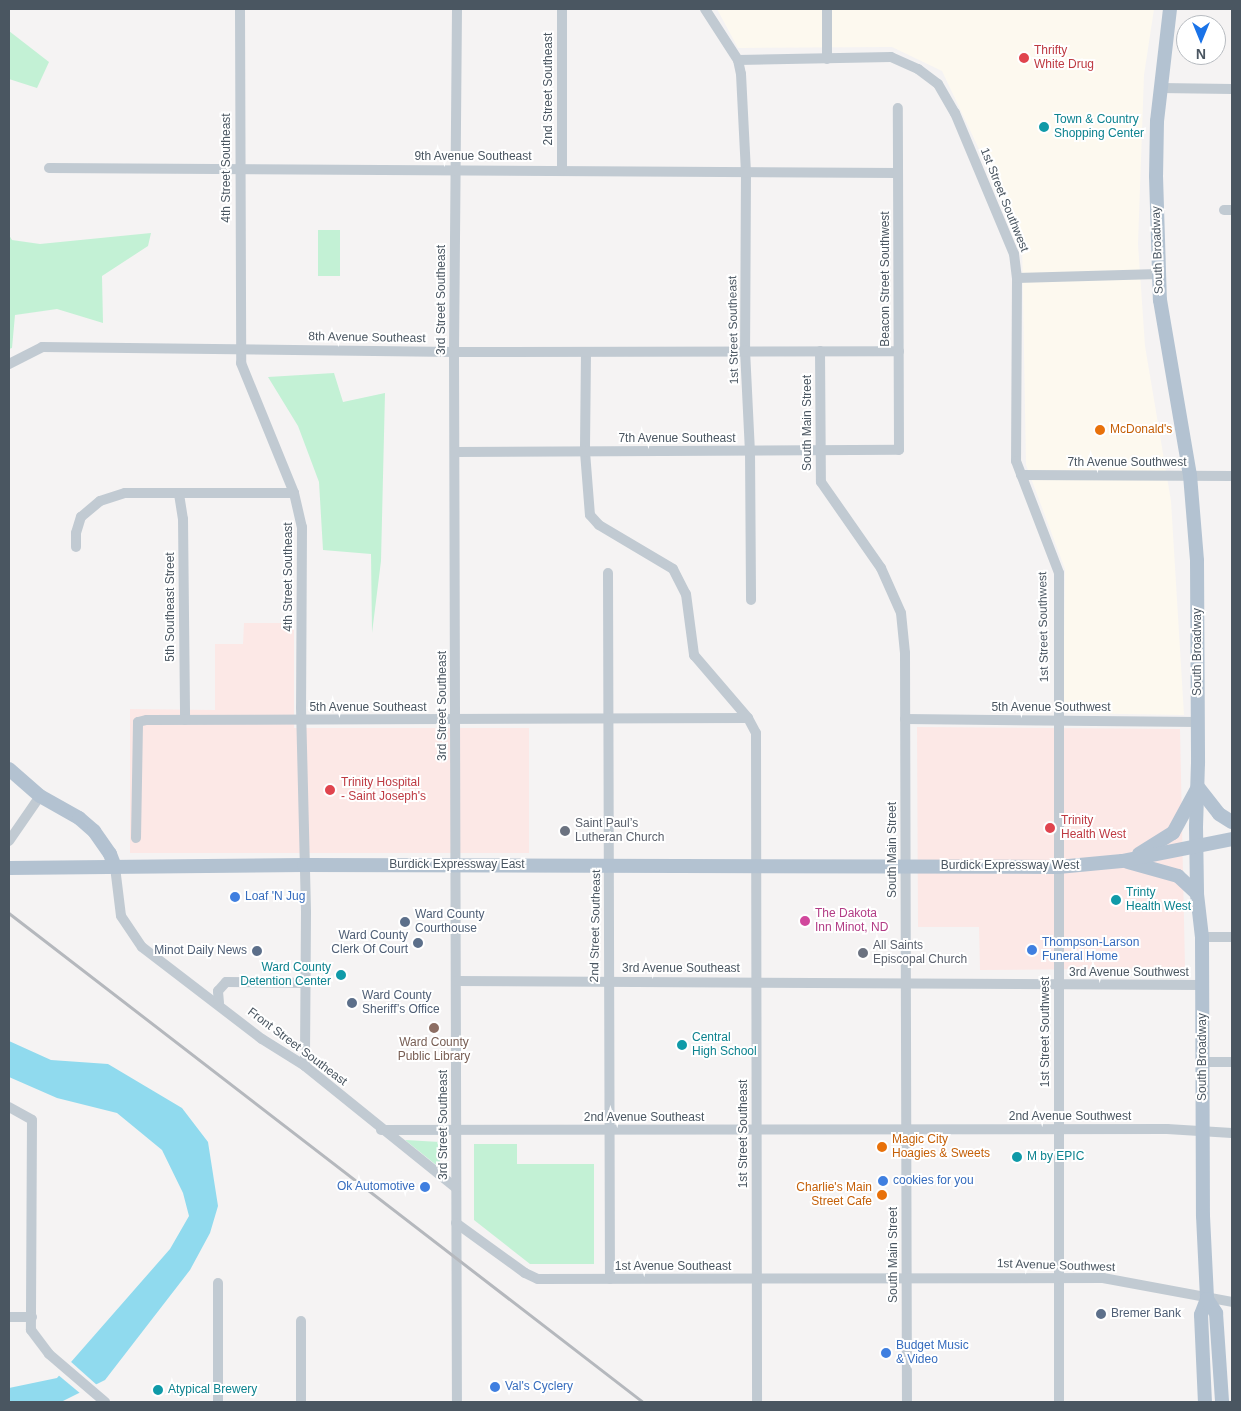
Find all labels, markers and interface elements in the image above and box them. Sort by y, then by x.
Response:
north arrow [1176,15,1226,65]
street label: 2nd Street Southeast [542,33,556,145]
place label: Thrifty White Drug [1034,44,1094,72]
text: N [1196,46,1206,62]
marker: Thrifty White Drug [1018,52,1030,64]
street label: 4th Street Southeast [220,113,234,223]
place label: Town & Country Shopping Center [1054,113,1144,141]
marker: Town & Country Shopping Center [1038,121,1050,133]
street label: 1st Street Southwest [977,146,1031,254]
street label: 9th Avenue Southeast [414,150,532,164]
street label: South Broadway [1149,206,1167,294]
street label: Beacon Street Southwest [879,211,893,347]
street label: 3rd Street Southeast [435,245,449,355]
street label: 1st Street Southeast [726,276,742,384]
street label: 8th Avenue Southeast [308,330,426,346]
street label: South Main Street [801,375,815,471]
place label: McDonald's [1110,423,1172,437]
marker: McDonald's [1094,424,1106,436]
street label: 7th Avenue Southeast [618,432,736,446]
street label: 7th Avenue Southwest [1067,456,1187,470]
street label: 4th Street Southeast [282,522,296,632]
street label: 5th Southeast Street [164,552,178,662]
street label: 1st Street Southwest [1036,572,1052,682]
street label: South Broadway [1191,608,1205,696]
street label: 3rd Street Southeast [436,651,450,761]
street label: 5th Avenue Southeast [309,701,427,715]
street label: 5th Avenue Southwest [991,701,1111,715]
place label: Trinity Hospital - Saint Joseph's [341,776,426,804]
marker: Trinity Hospital - Saint Joseph's [323,783,337,797]
street label: South Main Street [886,802,900,898]
place label: Trinity Health West [1061,814,1126,842]
place label: Saint Paul’s Lutheran Church [575,817,664,845]
marker: Trinity Health West [1043,821,1057,835]
marker: Saint Paul’s Lutheran Church [559,825,571,837]
street label: Burdick Expressway East [389,858,525,872]
street label: Burdick Expressway West [941,859,1079,873]
street label: 2nd Street Southeast [588,870,604,982]
place label: Trinty Health West [1126,886,1191,914]
place label: Loaf 'N Jug [245,890,305,904]
marker: Loaf 'N Jug [229,891,241,903]
marker: Trinty Health West [1110,894,1122,906]
place label: The Dakota Inn Minot, ND [815,907,888,935]
place label: Ward County Courthouse [415,908,485,936]
marker: The Dakota Inn Minot, ND [799,915,811,927]
marker: Ward County Courthouse [399,916,411,928]
place label: Ward County Clerk Of Court [331,929,408,957]
place label: Thompson-Larson Funeral Home [1042,936,1139,964]
marker: Ward County Clerk Of Court [412,937,424,949]
place label: All Saints Episcopal Church [873,939,967,967]
place label: Minot Daily News [154,944,247,958]
marker: Thompson-Larson Funeral Home [1026,944,1038,956]
marker: Minot Daily News [251,945,263,957]
marker: All Saints Episcopal Church [857,947,869,959]
place label: Ward County Detention Center [240,961,331,989]
street label: 3rd Avenue Southeast [622,962,740,976]
street label: 3rd Avenue Southwest [1069,966,1189,980]
marker: Ward County Detention Center [335,969,347,981]
street label: 1st Street Southwest [1039,977,1053,1087]
place label: Ward County Sheriff’s Office [362,989,440,1017]
marker: Ward County Sheriff’s Office [346,997,358,1009]
street label: Front Street Southeast [244,1005,350,1089]
street label: South Broadway [1196,1013,1210,1101]
marker: Ward County Public Library [428,1022,440,1034]
place label: Central High School [692,1031,757,1059]
place label: Ward County Public Library [398,1036,470,1064]
marker: Central High School [676,1039,688,1051]
street label: 3rd Street Southeast [437,1070,451,1180]
street label: 1st Street Southeast [737,1080,751,1188]
street label: 2nd Avenue Southwest [1008,1110,1132,1124]
street label: 2nd Avenue Southeast [583,1111,705,1125]
place label: Magic City Hoagies & Sweets [892,1133,990,1161]
marker: Magic City Hoagies & Sweets [876,1141,888,1153]
place label: M by EPIC [1027,1150,1084,1164]
marker: M by EPIC [1011,1151,1023,1163]
place label: cookies for you [893,1174,974,1188]
marker: cookies for you [877,1175,889,1187]
place label: Ok Automotive [336,1180,415,1194]
marker: Ok Automotive [419,1181,431,1193]
place label: Charlie's Main Street Cafe [796,1181,872,1209]
marker: Charlie's Main Street Cafe [876,1189,888,1201]
street label: South Main Street [887,1207,901,1303]
street label: 1st Avenue Southwest [996,1257,1116,1275]
street label: 1st Avenue Southeast [614,1260,732,1274]
place label: Bremer Bank [1111,1307,1181,1321]
marker: Bremer Bank [1095,1308,1107,1320]
place label: Budget Music & Video [896,1339,969,1367]
marker: Budget Music & Video [880,1347,892,1359]
place label: Val's Cyclery [505,1380,573,1394]
marker: Val's Cyclery [489,1381,501,1393]
place label: Atypical Brewery [168,1383,257,1397]
marker: Atypical Brewery [152,1384,164,1396]

